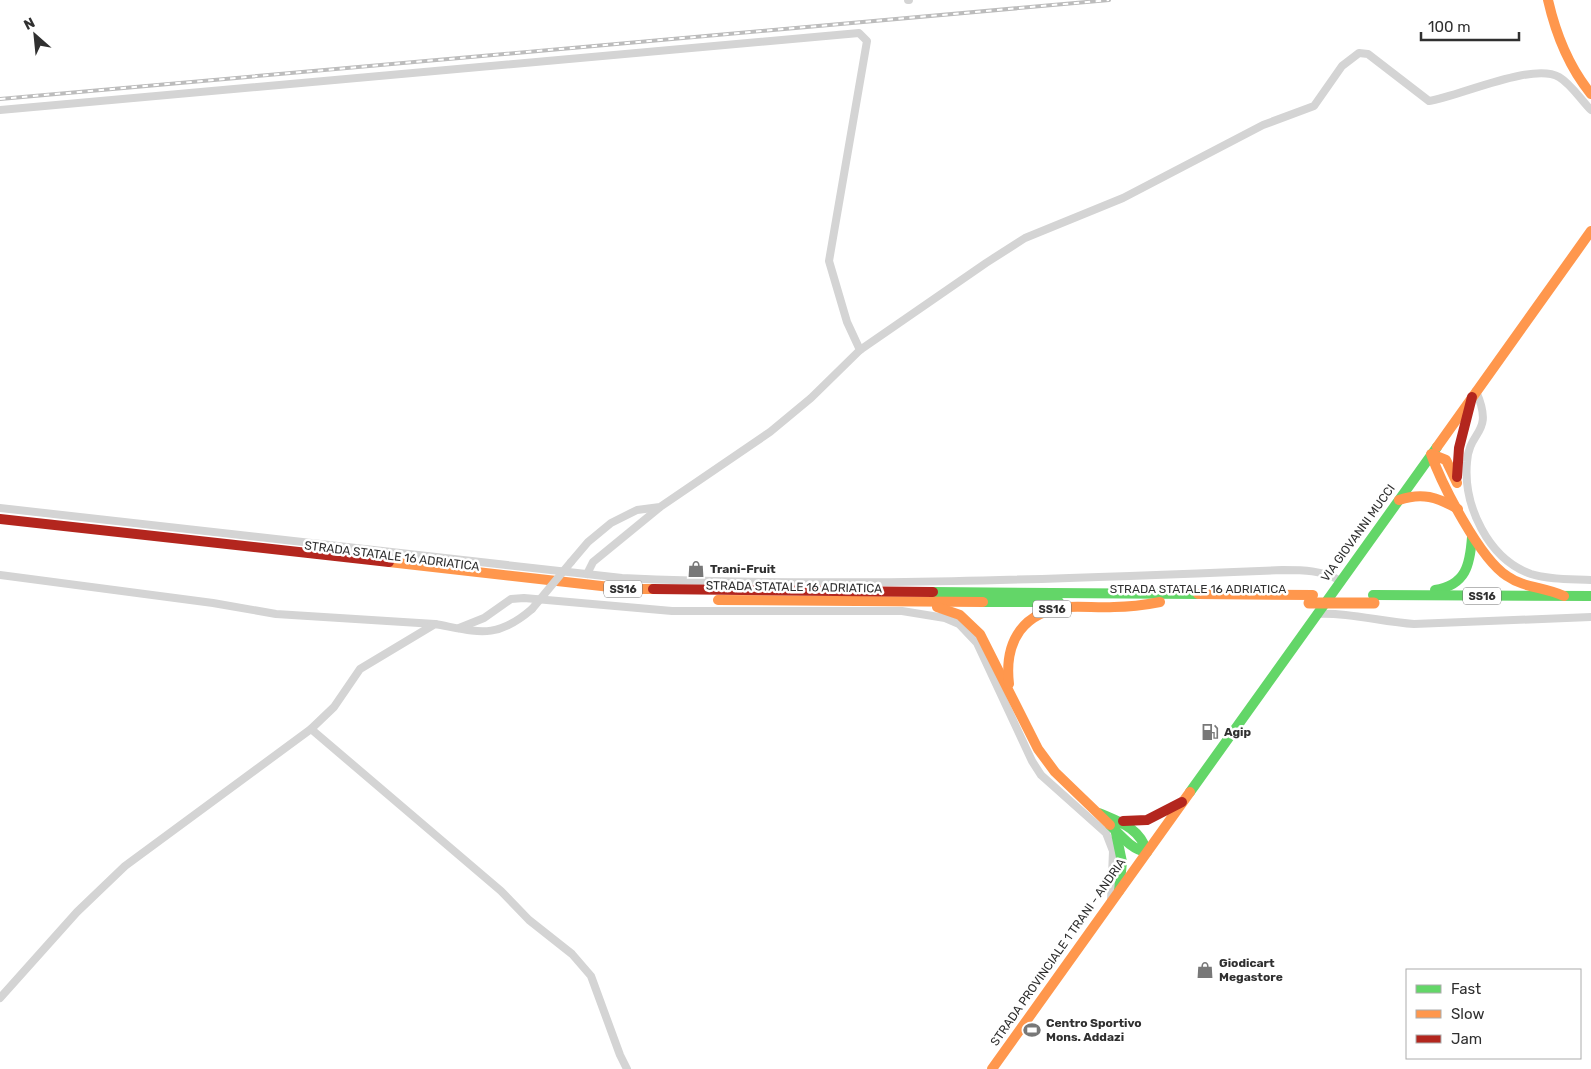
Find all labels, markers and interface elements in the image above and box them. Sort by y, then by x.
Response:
north arrow [10,10,60,60]
scale bar [1421,10,1518,42]
text: N [21,14,38,34]
text: 100 m [1428,18,1470,36]
street label: VIA GIOVANNI MUCCI [1318,482,1398,584]
street label: STRADA STATALE 16 ADRIATICA [304,538,480,574]
shop icon: Trani-Fruit [686,559,706,579]
place label: Trani-Fruit [710,562,776,576]
street label: STRADA STATALE 16 ADRIATICA [706,578,882,596]
road number: SS16 [604,580,642,598]
street label: STRADA STATALE 16 ADRIATICA [1110,582,1286,596]
road number: SS16 [1463,588,1501,604]
road number: SS16 [1033,600,1071,618]
fuel station icon: Agip [1200,722,1220,742]
place label: Agip [1224,725,1252,739]
street label: STRADA PROVINCIALE 1 TRANI - ANDRIA [988,856,1128,1048]
place label: Giodicart Megastore [1219,956,1283,984]
shop icon: Giodicart Megastore [1195,960,1215,980]
legend [1406,969,1581,1059]
text: Fast [1451,980,1481,998]
text: Slow [1451,1005,1484,1023]
place label: Centro Sportivo Mons. Addazi [1046,1016,1142,1044]
sports icon: Centro Sportivo Mons. Addazi [1022,1020,1042,1040]
text: Jam [1451,1030,1482,1048]

